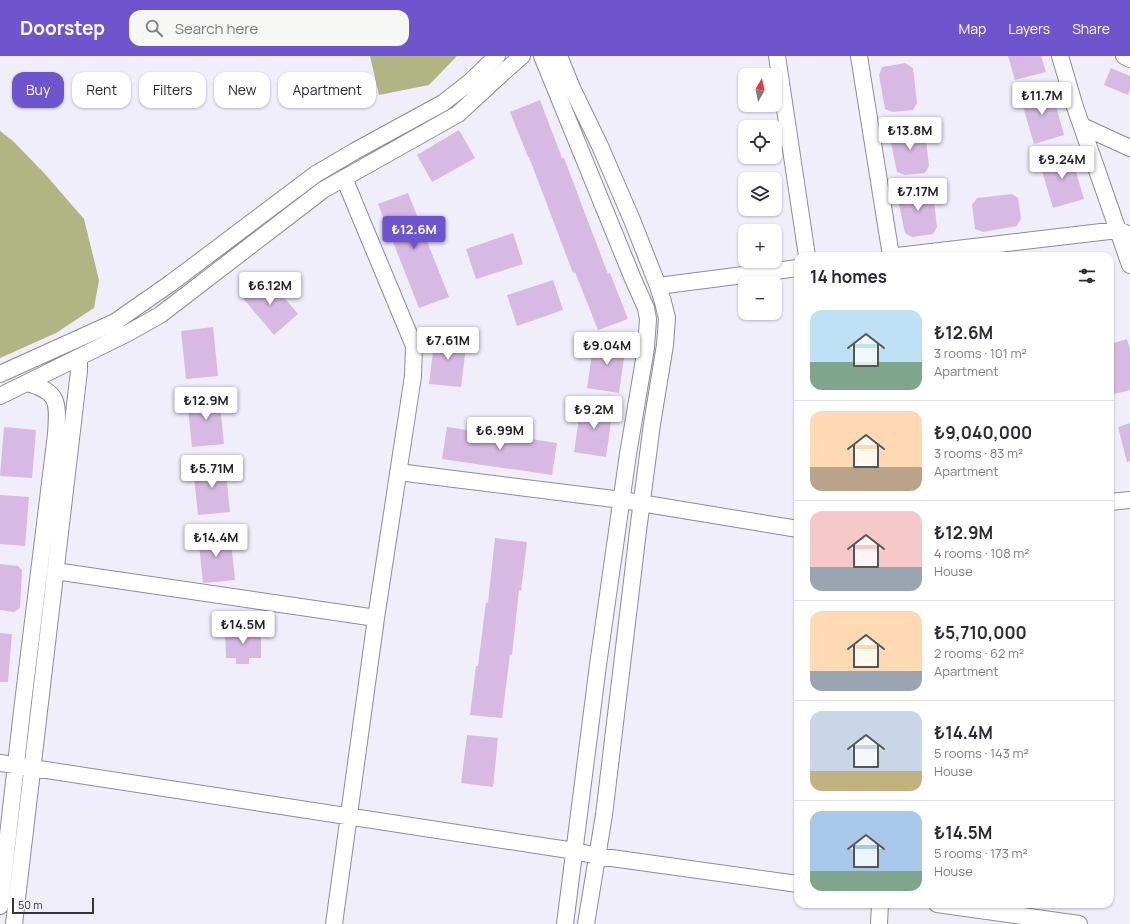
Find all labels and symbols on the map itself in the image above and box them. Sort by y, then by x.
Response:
north arrow [738,68,782,112]
pin: ₺11.7M [1009,82,1075,116]
pin: ₺13.8M [877,117,943,151]
pin: ₺9.24M [1029,146,1095,180]
pin: ₺7.17M [885,178,951,212]
pin: ₺12.6M [381,216,447,250]
pin: ₺6.12M [237,272,303,306]
pin: ₺7.61M [415,327,481,361]
pin: ₺9.04M [574,332,640,366]
pin: ₺12.9M [173,387,239,421]
pin: ₺9.2M [566,396,622,430]
pin: ₺6.99M [467,417,533,451]
pin: ₺5.71M [179,455,245,489]
pin: ₺14.4M [183,524,249,558]
pin: ₺14.5M [210,611,276,645]
scale bar [12,896,94,915]

